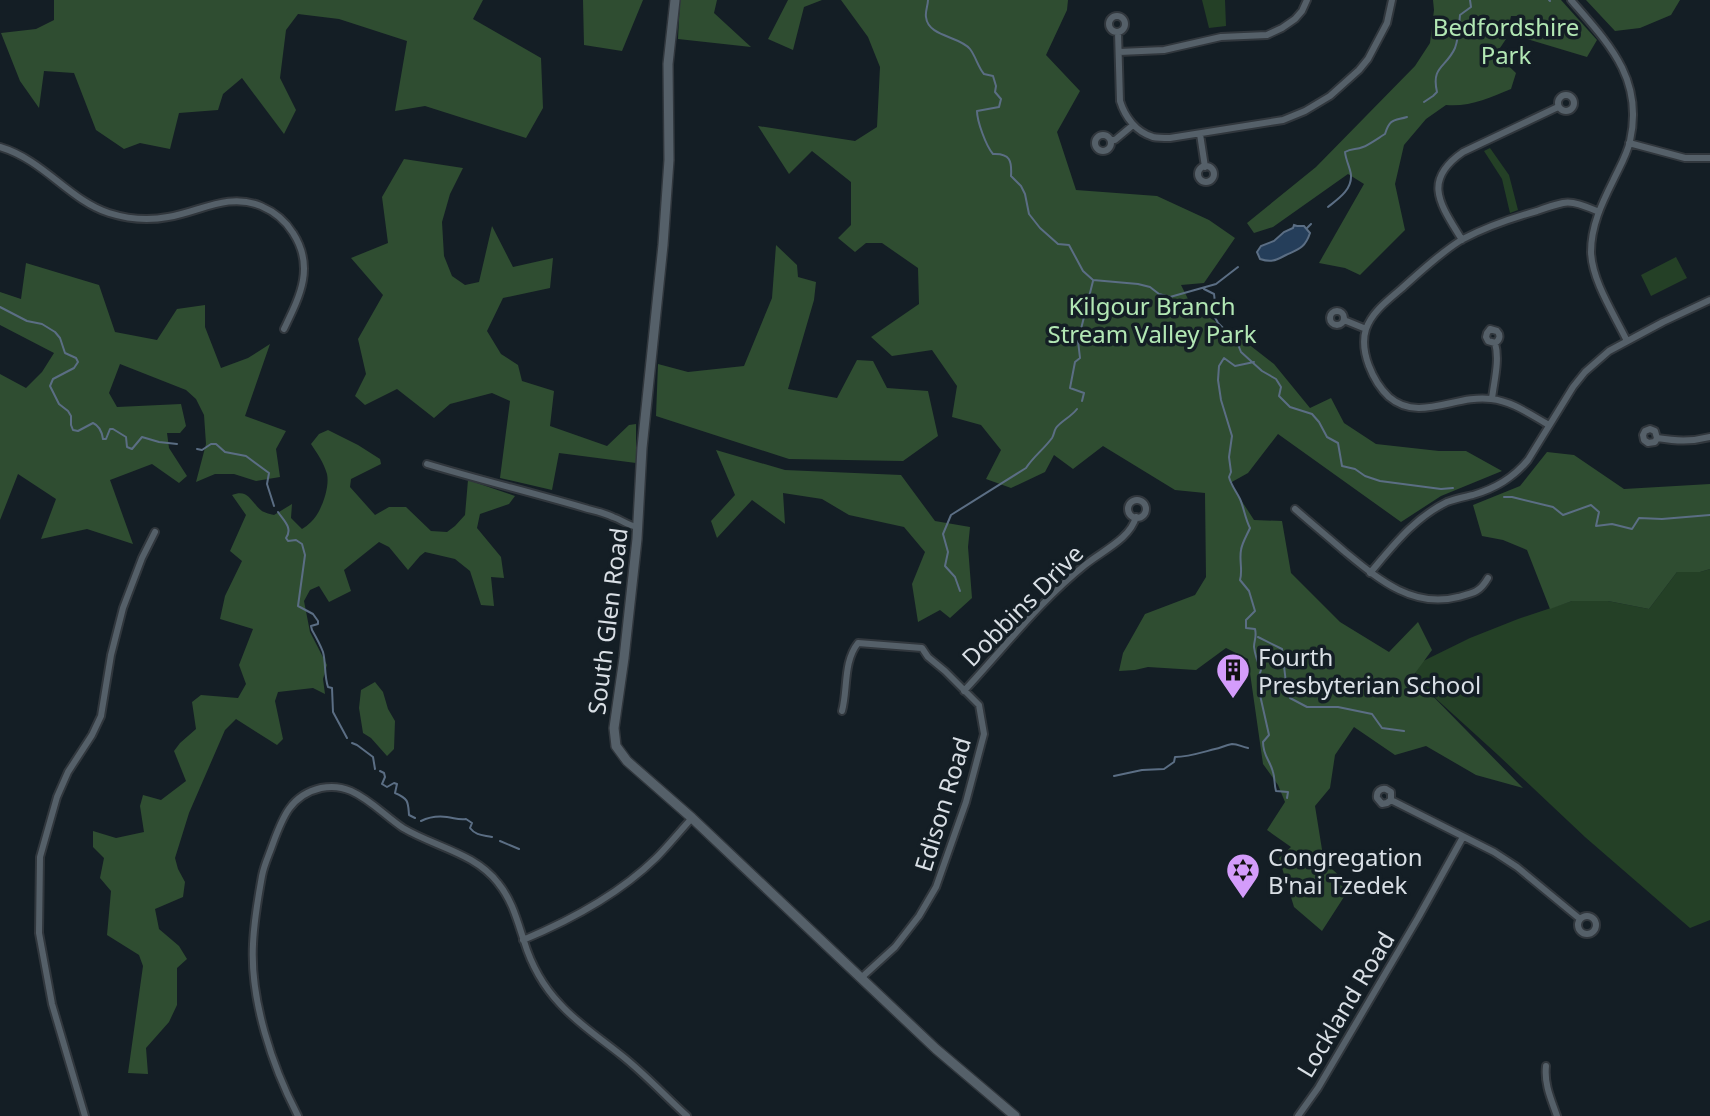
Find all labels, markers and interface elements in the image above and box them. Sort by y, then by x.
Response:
park label: Bedfordshire Park [1433,10,1579,71]
park label: Kilgour Branch Stream Valley Park [1048,289,1257,350]
street label: South Glen Road [579,526,635,716]
street label: Dobbins Drive [954,537,1090,673]
place label: Fourth Presbyterian School [1258,640,1481,701]
building icon: Fourth Presbyterian School [1214,651,1252,700]
street label: Edison Road [906,733,978,875]
place label: Congregation B'nai Tzedek [1268,840,1423,901]
synagogue icon: Congregation B'nai Tzedek [1224,851,1262,900]
street label: Lockland Road [1288,925,1402,1083]

